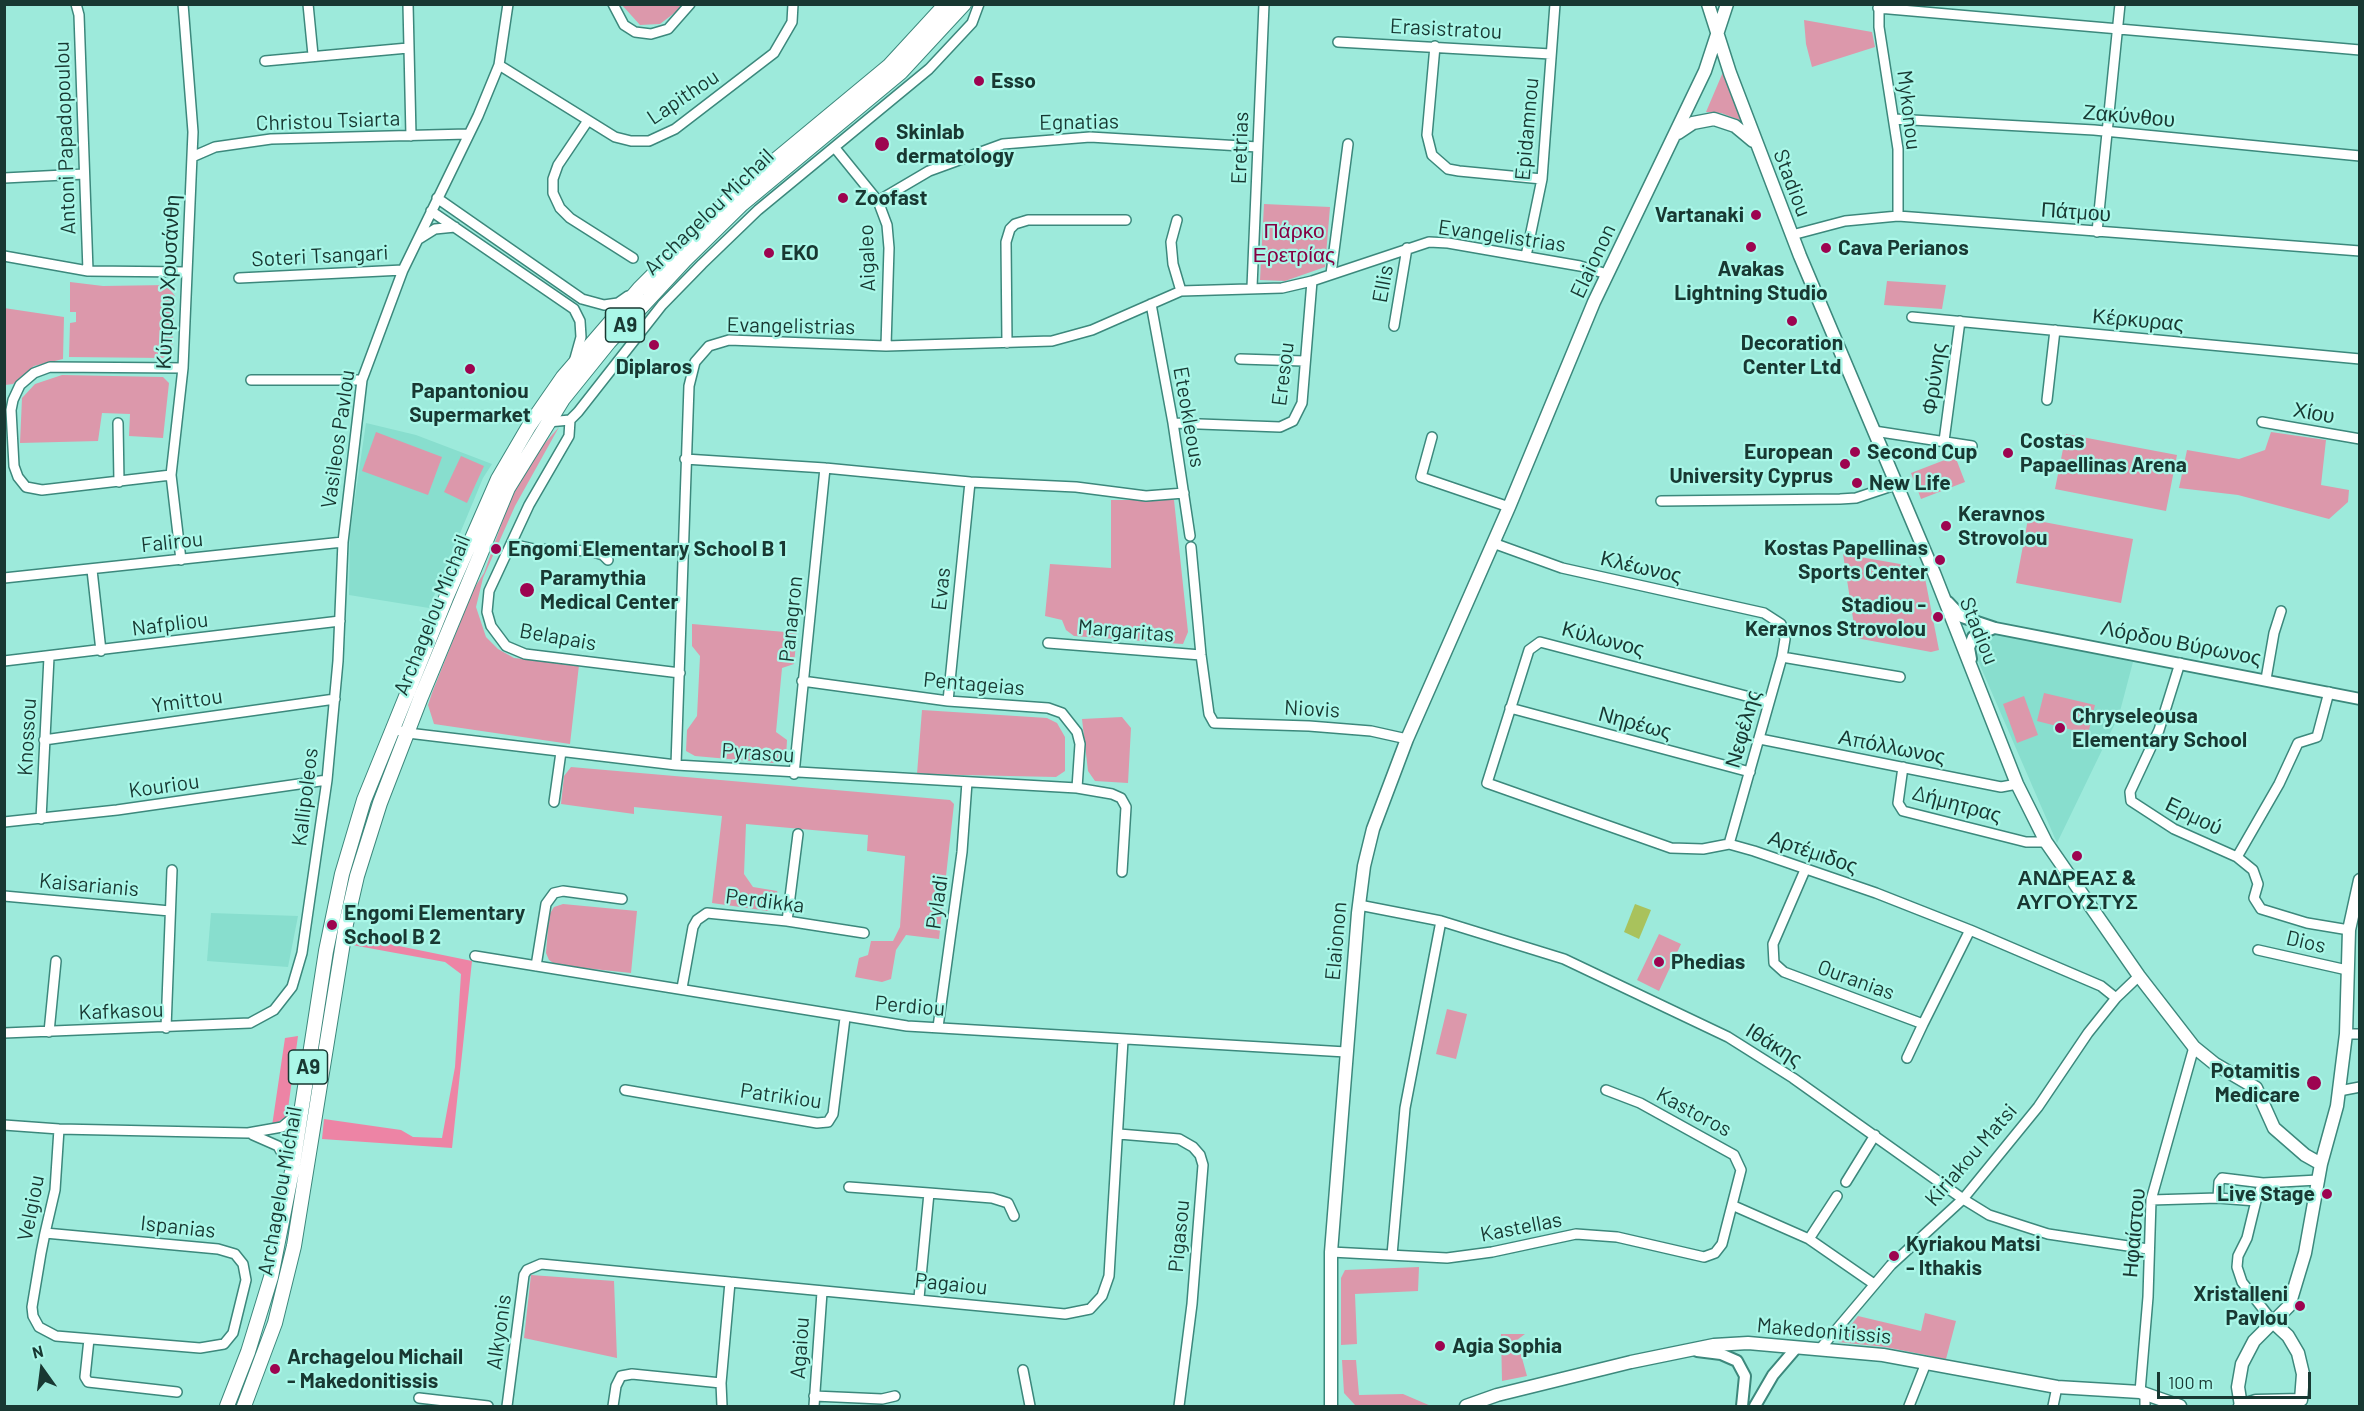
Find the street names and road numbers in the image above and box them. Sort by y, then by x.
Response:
street label: Erasistratou [1389,13,1503,45]
street label: Antoni Papadopoulou [49,41,81,235]
street label: Lapithou [642,64,724,130]
street label: Mykonou [1892,69,1926,151]
street label: Epidamnou [1510,77,1544,181]
street label: Ζακύνθου [2082,99,2176,133]
street label: Christou Tsiarta [255,106,401,136]
street label: Egnatias [1039,109,1119,135]
street label: Eretrias [1226,111,1254,185]
street label: Archagelou Michail [639,144,779,280]
street label: Stadiou [1768,146,1816,220]
street label: Κύπρου Χρυσάνθη [151,194,185,370]
street label: Πάτμου [2040,197,2112,227]
street label: Evangelistrias [1437,215,1567,257]
street label: Elaionon [1565,220,1621,302]
street label: Aigaleo [853,224,881,292]
street label: Soteri Tsangari [251,240,389,272]
street label: Ellis [1367,263,1399,305]
street label: Κέρκυρας [2091,303,2185,337]
road number: A9 [606,308,644,342]
street label: Evangelistrias [726,312,856,340]
street label: Eresou [1267,341,1299,407]
street label: Φρύνης [1916,341,1952,417]
street label: Eteokleous [1168,365,1210,469]
street label: Vasileos Pavlou [316,368,360,510]
street label: Χίου [2291,397,2337,429]
street label: Falirou [140,526,204,558]
street label: Archagelou Michail [388,531,476,699]
street label: Κλέωνος [1598,545,1684,589]
street label: Evas [926,566,956,612]
street label: Panagron [774,575,808,663]
street label: Stadiou [1954,594,2004,668]
street label: Nafpliou [130,607,210,641]
street label: Margaritas [1077,614,1175,648]
street label: Λόρδου Βύρωνος [2099,615,2263,671]
street label: Κύλωνος [1559,616,1647,662]
street label: Belapais [518,618,598,656]
street label: Pentageias [922,667,1026,701]
street label: Ymittou [150,684,224,718]
street label: Νεφέλης [1720,687,1766,771]
street label: Niovis [1283,695,1341,723]
street label: Knossou [12,697,42,777]
street label: Νηρέως [1596,701,1674,745]
street label: Απόλλωνος [1836,724,1948,770]
street label: Pyrasou [721,738,795,768]
street label: Kallipoleos [286,746,324,848]
street label: Kouriou [127,769,201,803]
street label: Δήμητρας [1910,780,2004,828]
street label: Ερμού [2161,791,2227,841]
street label: Αρτέμιδος [1765,825,1861,879]
street label: Kaisarianis [38,868,140,902]
street label: Pyladi [921,873,953,931]
street label: Perdikka [724,884,806,918]
street label: Elaionon [1320,901,1352,981]
street label: Dios [2284,925,2328,959]
street label: Ouranias [1814,954,1898,1006]
street label: Perdiou [874,990,946,1022]
street label: Kafkasou [78,997,164,1025]
street label: Ιθάκης [1741,1018,1807,1072]
road number: A9 [288,1050,328,1084]
street label: Patrikiou [739,1078,823,1114]
street label: Kastoros [1652,1082,1736,1142]
street label: Kiriakou Matsi [1920,1099,2022,1211]
street label: Archagelou Michail [253,1105,307,1277]
street label: Velgiou [12,1173,50,1243]
street label: Ηφαίστου [2118,1187,2150,1279]
street label: Pigasou [1163,1199,1195,1273]
street label: Kastellas [1478,1207,1564,1247]
street label: Ispanias [139,1211,217,1243]
street label: Pagaiou [913,1268,989,1300]
street label: Alkyonis [481,1293,517,1371]
street label: Makedonitissis [1756,1313,1892,1349]
street label: Agaiou [785,1316,815,1380]

